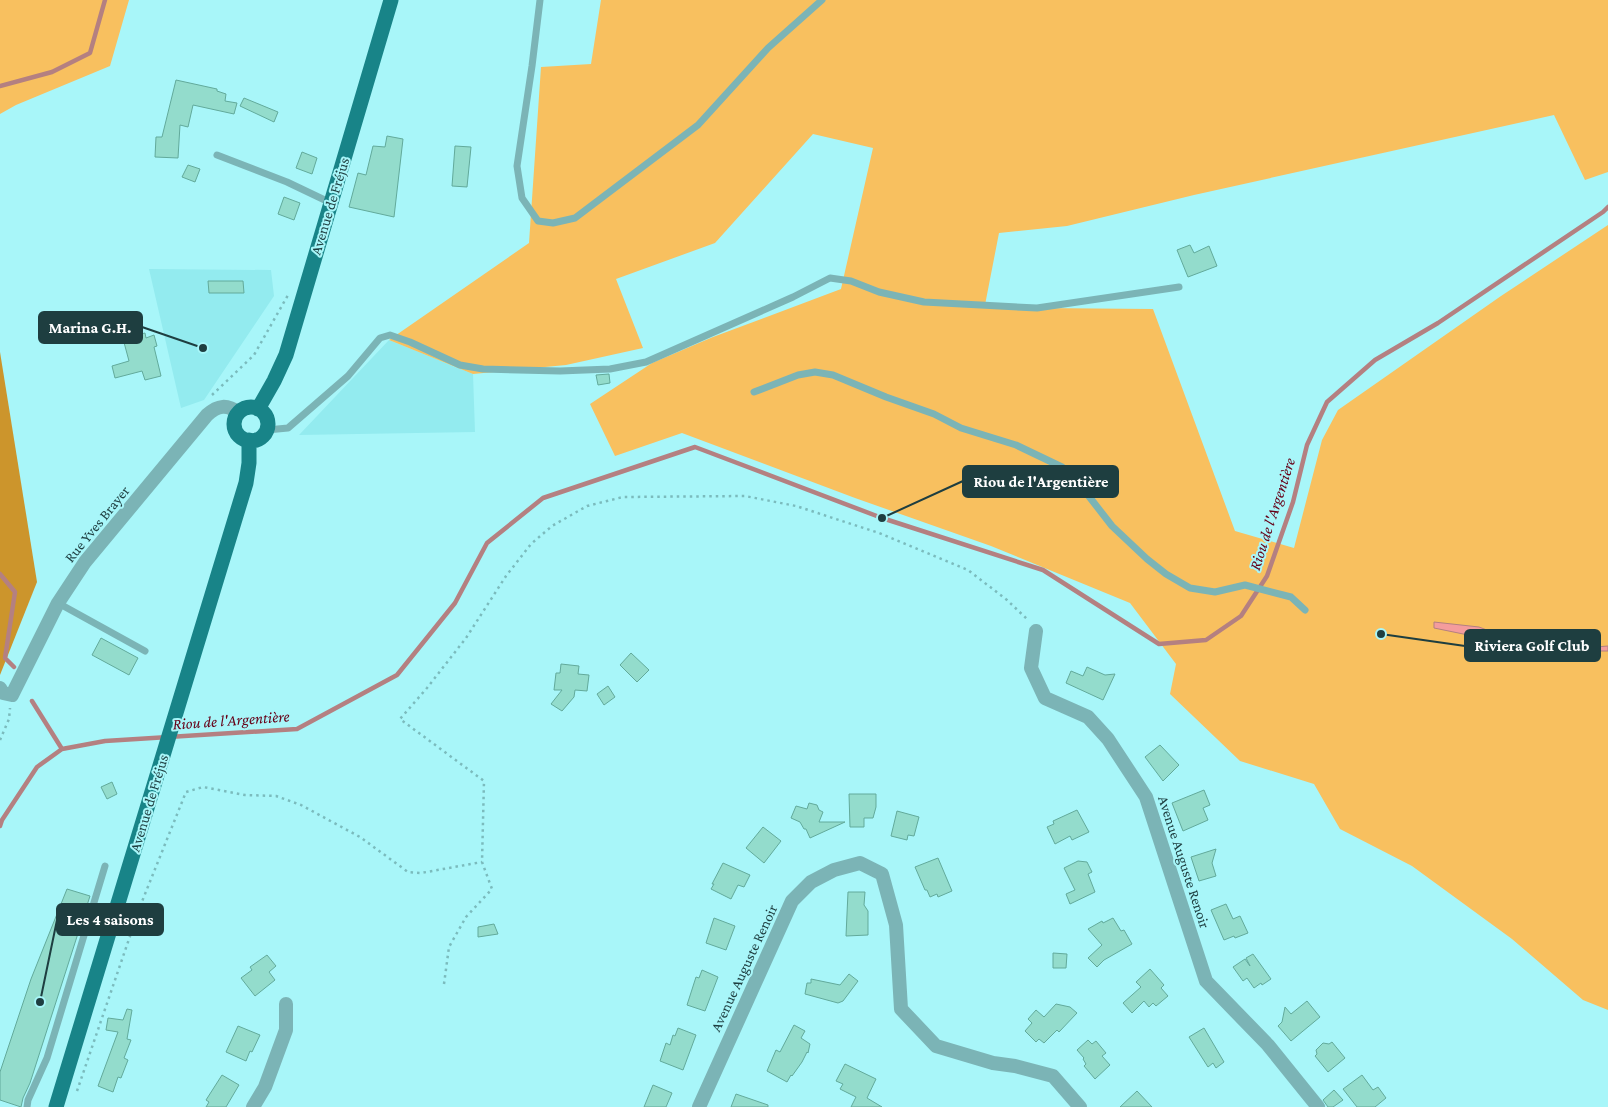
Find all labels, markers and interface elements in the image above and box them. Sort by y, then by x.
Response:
street label: Avenue de Fréjus [308,155,353,257]
callout: Marina G.H. [39,312,142,343]
text: Marina G.H. [48,319,132,336]
water label: Riou de l'Argentière [1246,456,1299,573]
callout: Riou de l'Argentière [963,466,1118,497]
text: Riou de l'Argentière [974,473,1109,490]
street label: Rue Yves Brayer [61,482,134,566]
callout: Riviera Golf Club [1465,630,1600,661]
text: Riviera Golf Club [1475,637,1590,654]
water label: Riou de l'Argentière [172,707,290,734]
street label: Avenue de Fréjus [127,752,172,854]
street label: Avenue Auguste Renoir [1154,794,1213,931]
street label: Avenue Auguste Renoir [708,901,782,1034]
callout: Les 4 saisons [57,904,163,935]
text: Les 4 saisons [67,911,154,928]

